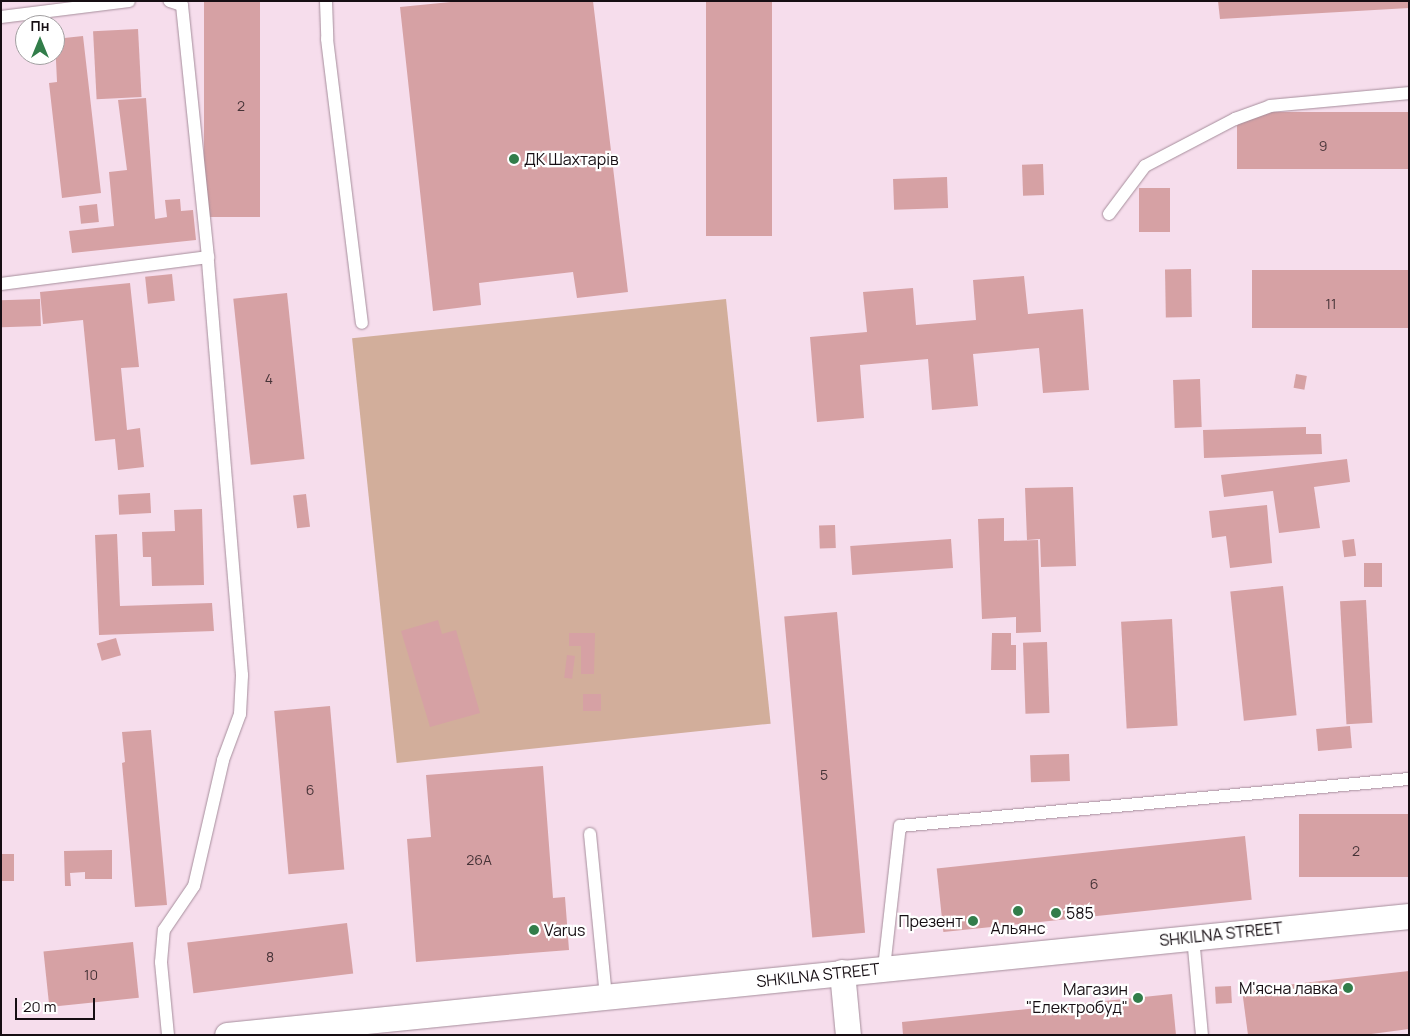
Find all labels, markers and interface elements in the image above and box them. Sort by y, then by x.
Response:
north arrow [15,15,65,65]
text: Пн [31,16,49,35]
house number: 2 [237,98,245,114]
house number: 9 [1319,138,1327,154]
place label: ДК Шахтарів [524,149,619,169]
marker: ДК Шахтарів [508,153,520,165]
house number: 11 [1326,296,1336,312]
house number: 4 [265,371,273,387]
house number: 5 [820,767,828,783]
house number: 6 [306,782,314,798]
house number: 2 [1352,843,1360,859]
house number: 26А [466,852,492,868]
house number: 6 [1090,876,1098,892]
place label: 585 [1066,903,1094,923]
marker: Альянс [1012,905,1024,917]
marker: 585 [1050,907,1062,919]
place label: Презент [898,911,963,931]
marker: Презент [967,915,979,927]
place label: Альянс [990,918,1046,938]
street label: SHKILNA STREET [1158,918,1284,950]
place label: Varus [544,920,585,940]
marker: Varus [528,924,540,936]
house number: 8 [266,949,274,965]
street label: SHKILNA STREET [755,959,881,991]
house number: 10 [84,967,98,983]
place label: М'ясна лавка [1239,978,1338,998]
place label: Магазин "Електробуд" [1026,979,1128,1017]
marker: М'ясна лавка [1342,982,1354,994]
scale bar [18,988,98,1020]
marker: Магазин "Електробуд" [1132,992,1144,1004]
text: 20 m [23,996,56,1017]

